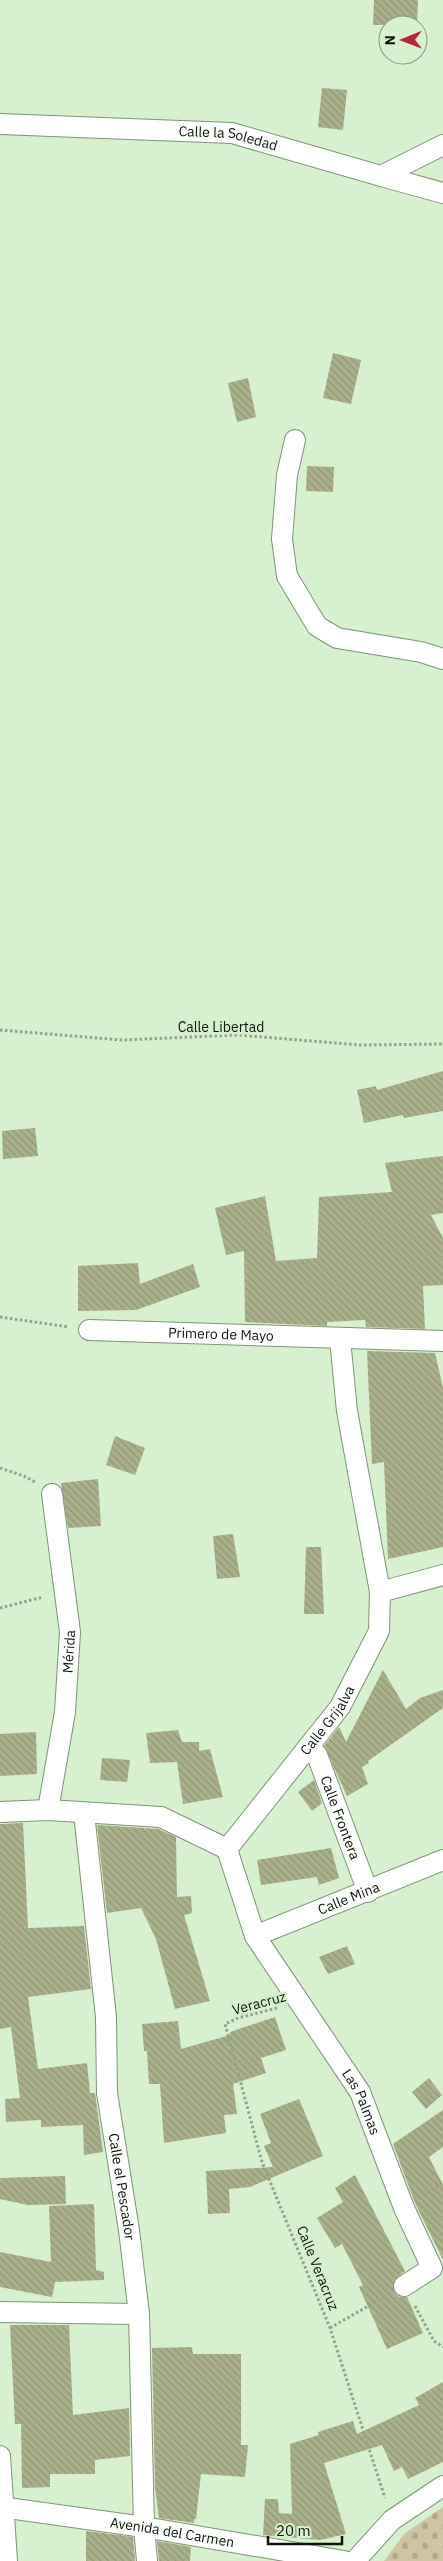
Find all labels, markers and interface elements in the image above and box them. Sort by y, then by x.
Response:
north arrow [378,15,428,65]
text: N [381,35,399,45]
street label: Calle la Soledad [178,122,280,155]
street label: Calle Libertad [178,1018,264,1036]
street label: Primero de Mayo [168,1323,274,1345]
street label: Mérida [58,1629,79,1674]
street label: Calle Grijalva [296,1682,359,1759]
street label: Calle Frontera [317,1773,364,1863]
street label: Calle Mina [315,1877,383,1919]
street label: Veracruz [230,1987,288,2019]
street label: Las Palmas [338,2066,384,2137]
street label: Calle el Pescador [105,2132,139,2241]
street label: Calle Veracruz [293,2223,343,2313]
street label: Avenida del Carmen [109,2513,236,2551]
scale bar [268,2514,342,2546]
text: 20 m [276,2521,311,2540]

